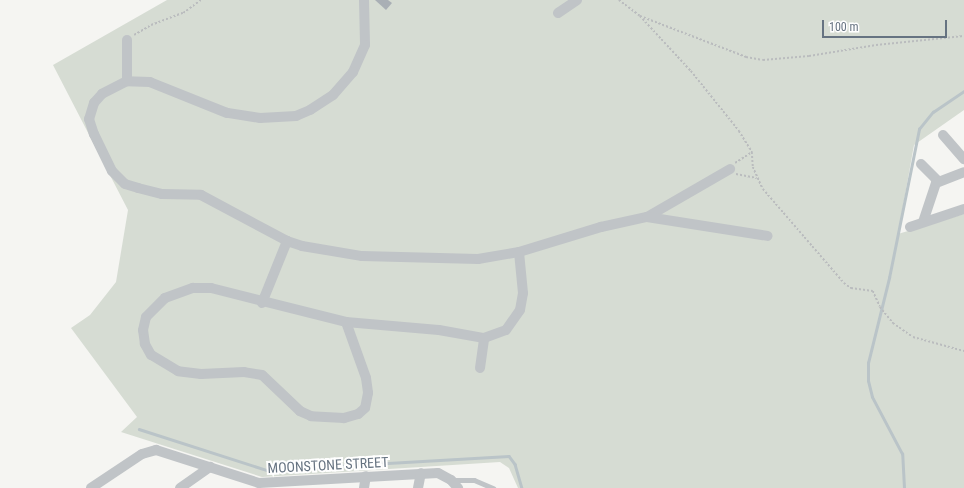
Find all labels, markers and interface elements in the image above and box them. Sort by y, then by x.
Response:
scale bar [824,12,949,38]
text: 100 m [829,20,859,34]
street label: MOONSTONE STREET [267,453,389,477]

